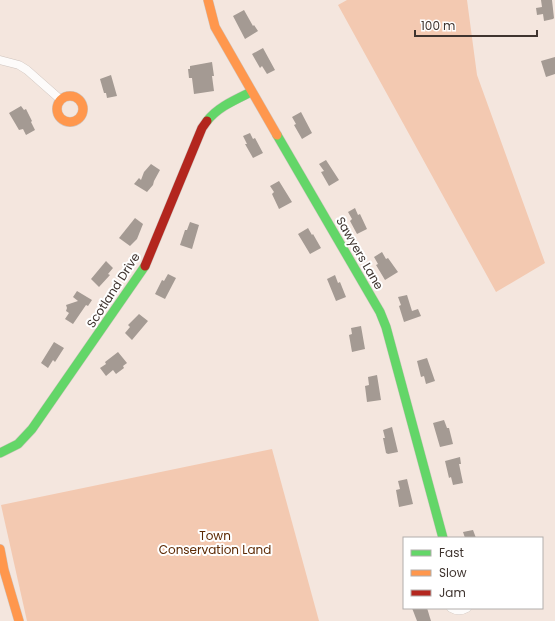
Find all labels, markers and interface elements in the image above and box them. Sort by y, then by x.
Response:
scale bar [415,12,537,38]
text: 100 m [421,17,455,34]
street label: Sawyers Lane [332,213,388,293]
street label: Scotland Drive [82,249,144,331]
park label: Town Conservation Land [159,527,271,558]
legend [403,537,543,609]
text: Fast [439,544,464,561]
text: Slow [439,564,467,581]
text: Jam [439,584,466,601]

